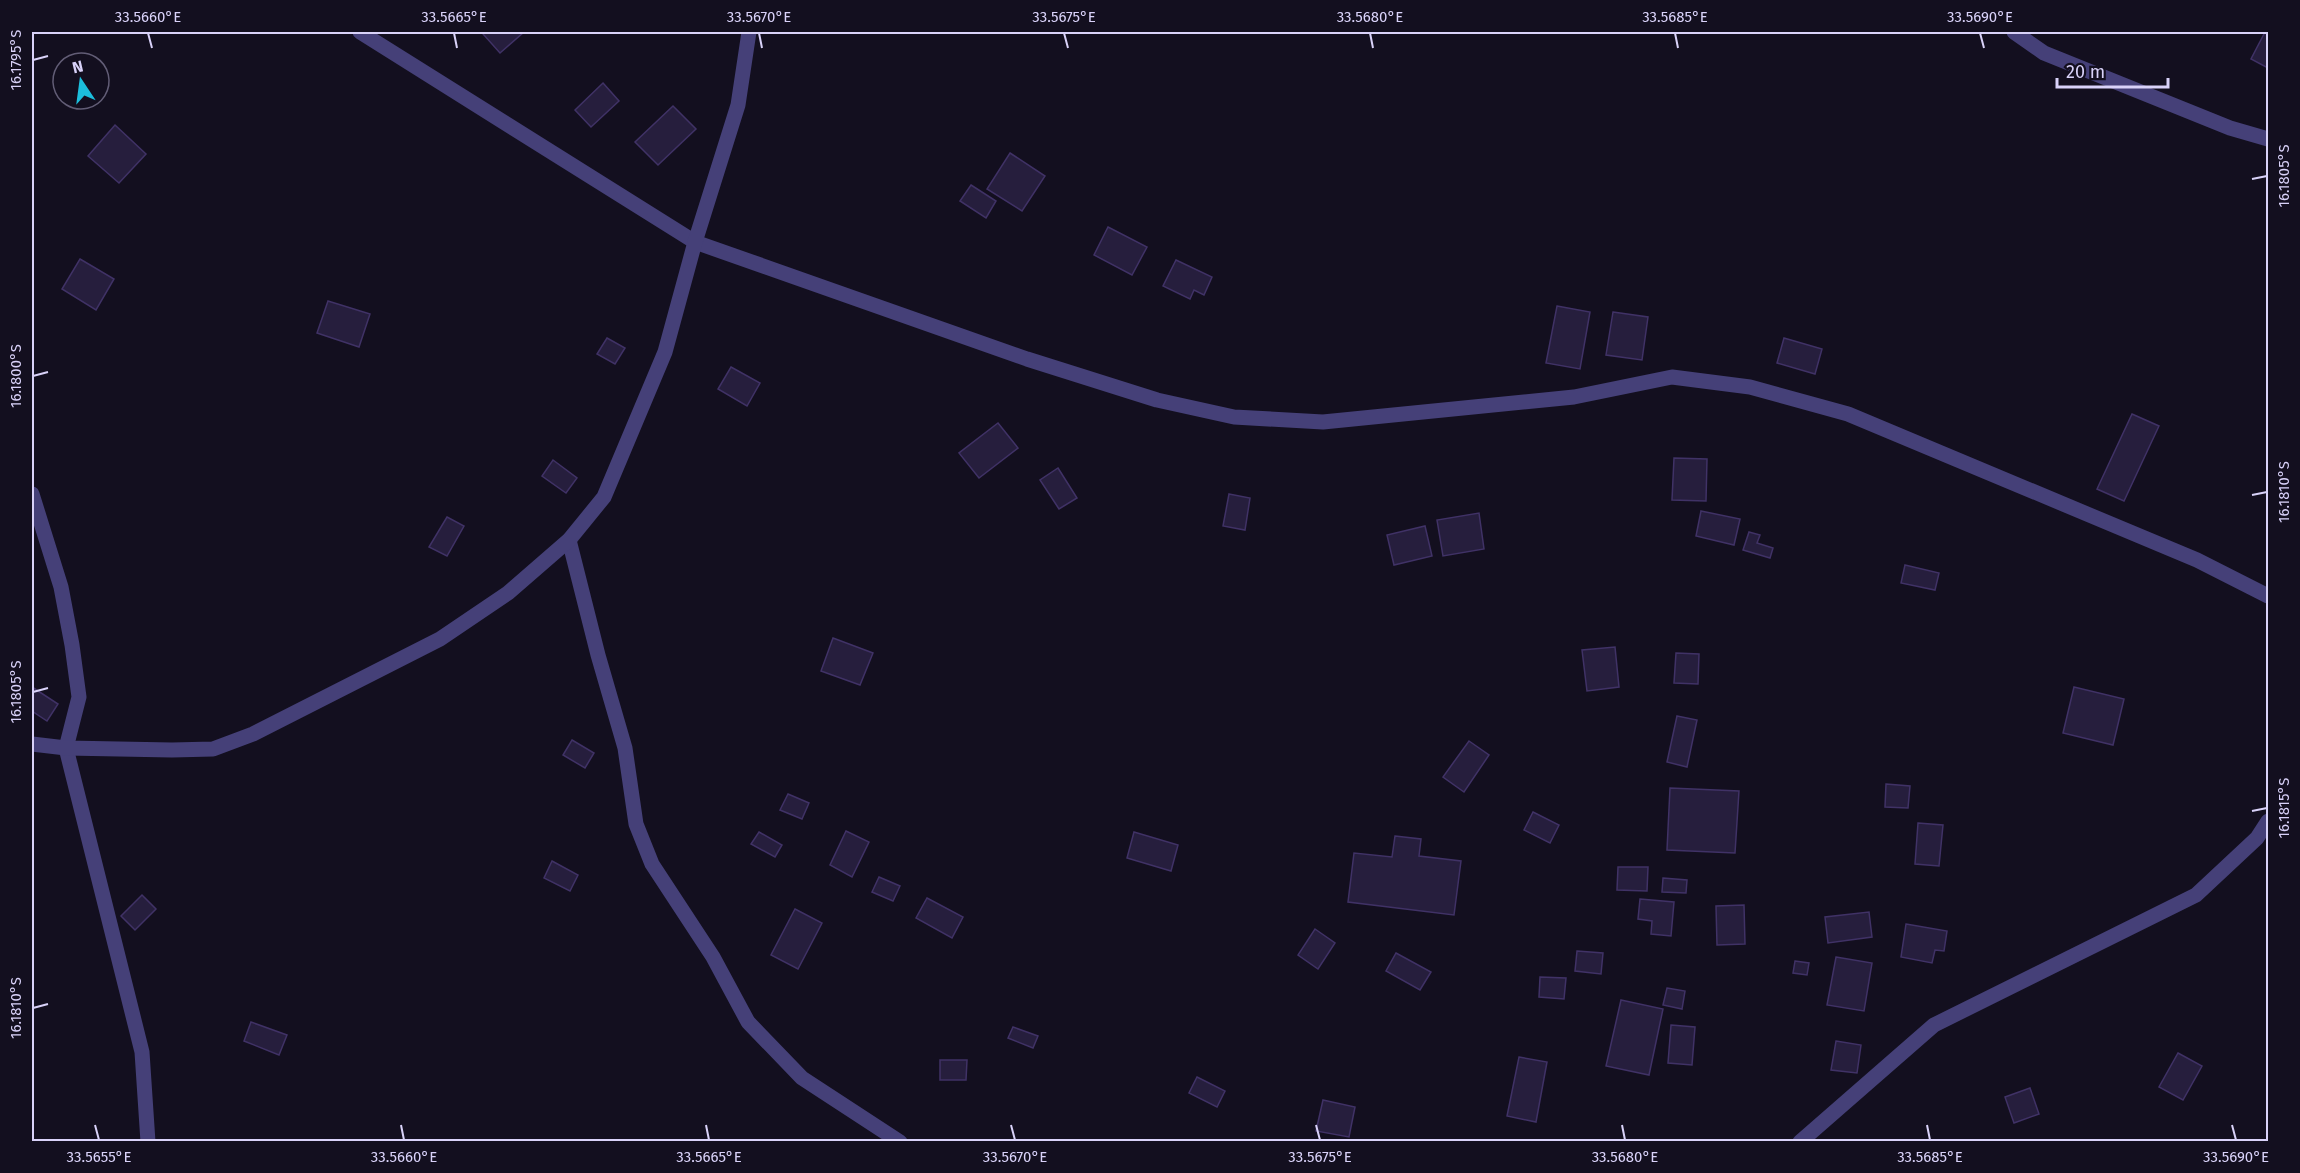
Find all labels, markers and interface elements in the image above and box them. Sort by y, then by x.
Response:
text: 33.5660°E [115,8,181,26]
text: 33.5665°E [421,8,487,26]
text: 33.5670°E [727,8,791,26]
text: 33.5675°E [1032,8,1096,26]
text: 33.5680°E [1337,8,1403,26]
text: 33.5685°E [1642,8,1708,26]
text: 33.5690°E [1947,8,2013,26]
text: 16.1795°S [7,30,25,90]
north arrow [51,51,111,111]
scale bar [2057,51,2168,89]
text: N [70,56,85,77]
text: 20 m [2066,61,2105,83]
text: 16.1805°S [2275,144,2293,208]
text: 16.1800°S [7,344,25,408]
text: 16.1810°S [2275,461,2293,523]
text: 16.1805°S [7,660,25,724]
text: 16.1815°S [2275,778,2293,838]
text: 16.1810°S [7,977,25,1039]
text: 33.5655°E [67,1148,131,1166]
text: 33.5660°E [371,1148,437,1166]
text: 33.5665°E [676,1148,742,1166]
text: 33.5670°E [983,1148,1047,1166]
text: 33.5675°E [1288,1148,1352,1166]
text: 33.5680°E [1592,1148,1658,1166]
text: 33.5685°E [1897,1148,1963,1166]
text: 33.5690°E [2203,1148,2269,1166]

